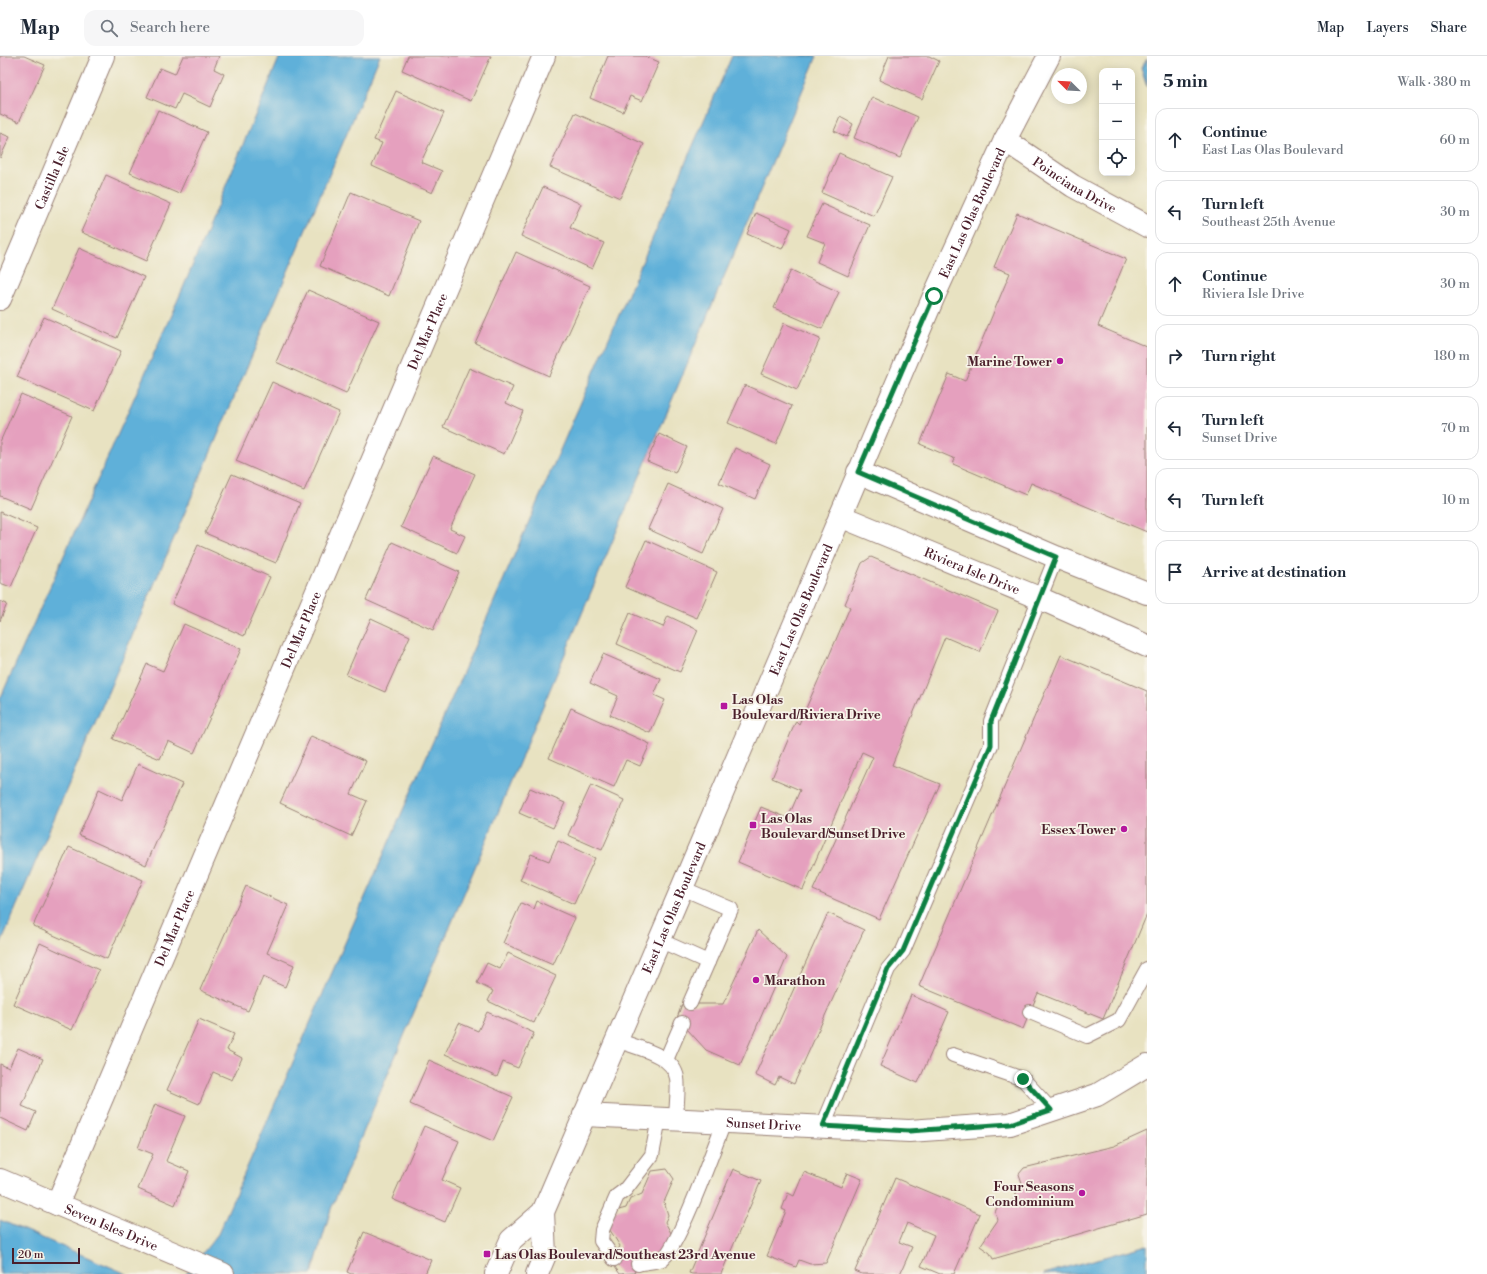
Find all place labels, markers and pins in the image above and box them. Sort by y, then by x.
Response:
place label: Marine Tower [967,354,1052,370]
marker: Marine Tower [1055,356,1065,366]
place label: Las Olas Boulevard/Riviera Drive [732,692,881,723]
marker: Las Olas Boulevard/Riviera Drive [719,701,729,711]
place label: Las Olas Boulevard/Sunset Drive [761,811,905,842]
marker: Las Olas Boulevard/Sunset Drive [748,820,758,830]
place label: Essex Tower [1041,822,1116,838]
marker: Essex Tower [1119,824,1129,834]
place label: Marathon [764,973,825,989]
marker: Marathon [751,975,761,985]
place label: Four Seasons Condominium [985,1179,1074,1210]
marker: Four Seasons Condominium [1077,1188,1087,1198]
place label: Las Olas Boulevard/Southeast 23rd Avenue [495,1247,756,1263]
marker: Las Olas Boulevard/Southeast 23rd Avenue [482,1249,492,1259]

